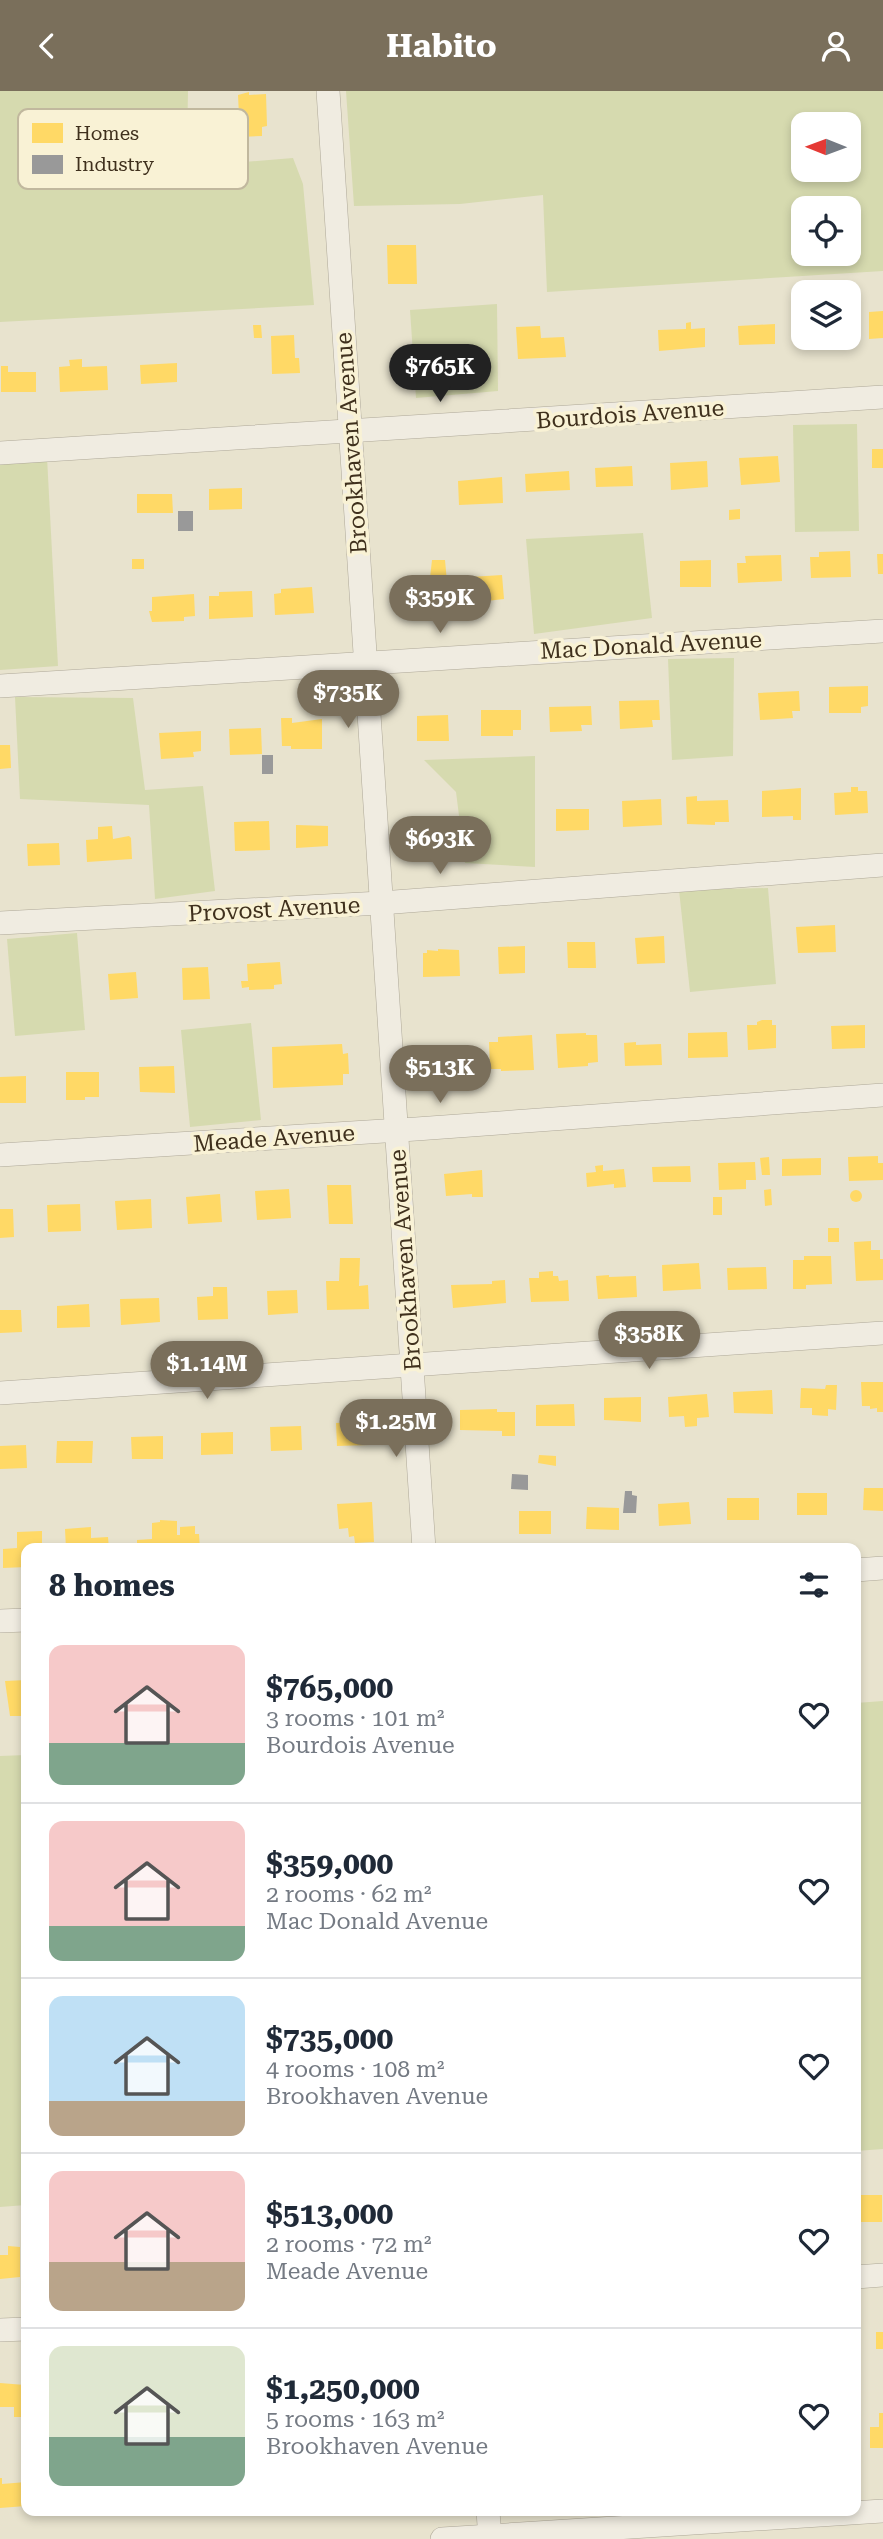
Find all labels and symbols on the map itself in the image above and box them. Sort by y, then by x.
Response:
legend [18,109,248,189]
north arrow [791,112,861,182]
text: Homes [75,122,139,145]
text: Industry [75,153,155,176]
street label: Brookhaven Avenue [330,331,373,555]
pin: $765K [391,345,489,404]
street label: Bourdois Avenue [535,394,725,435]
pin: $359K [391,575,489,635]
street label: Mac Donald Avenue [539,626,763,665]
pin: $735K [299,671,397,730]
pin: $693K [391,817,489,876]
street label: Provost Avenue [187,892,361,927]
pin: $513K [391,1045,489,1105]
street label: Meade Avenue [192,1119,356,1158]
street label: Brookhaven Avenue [384,1148,427,1372]
pin: $358K [600,1311,698,1371]
pin: $1.14M [150,1341,264,1401]
pin: $1.25M [339,1399,453,1459]

